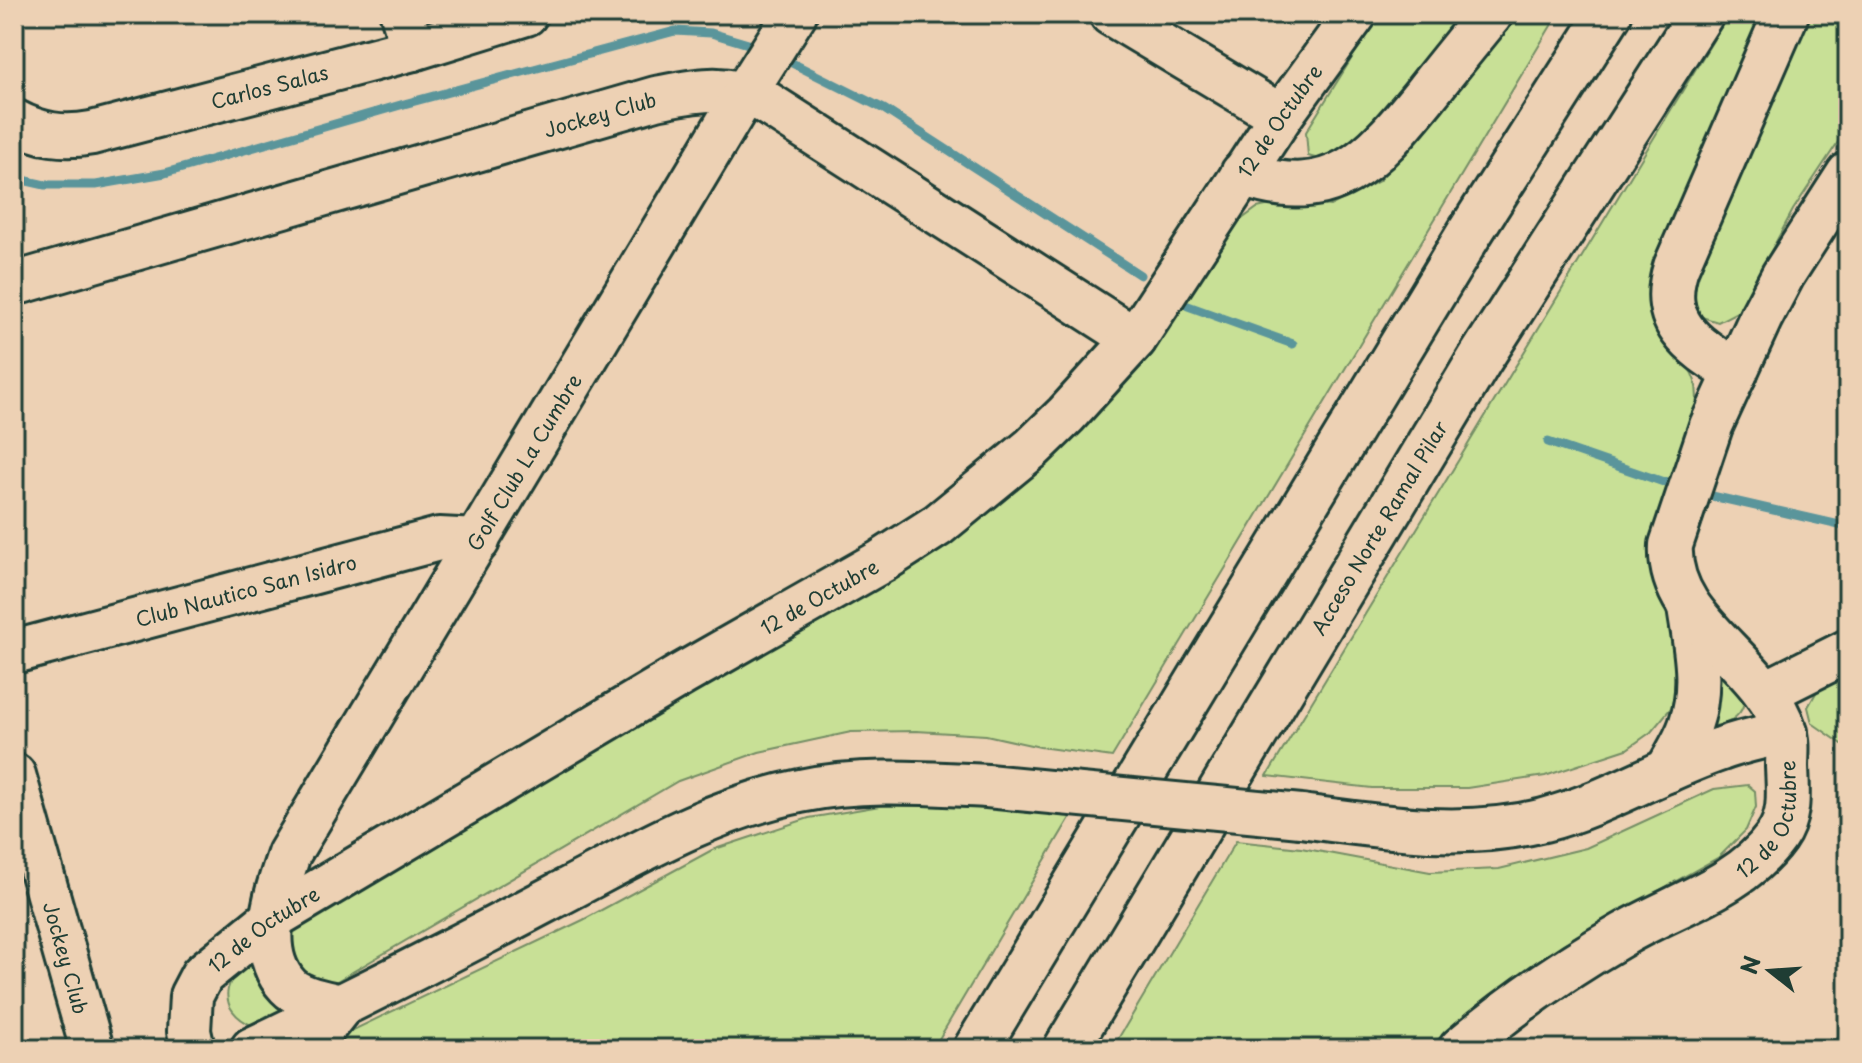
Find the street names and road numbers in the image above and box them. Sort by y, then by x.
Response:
street label: Carlos Salas [207,57,331,116]
street label: 12 de Octubre [1230,58,1329,184]
street label: Jockey Club [540,84,660,145]
street label: Golf Club La Cumbre [459,368,589,556]
street label: Acceso Norte Ramal Pilar [1303,415,1455,640]
street label: Club Nautico San Isidro [132,547,360,634]
street label: 12 de Octubre [754,551,884,642]
street label: 12 de Octubre [1729,760,1803,886]
street label: 12 de Octubre [201,878,325,980]
street label: Jockey Club [36,898,96,1017]

